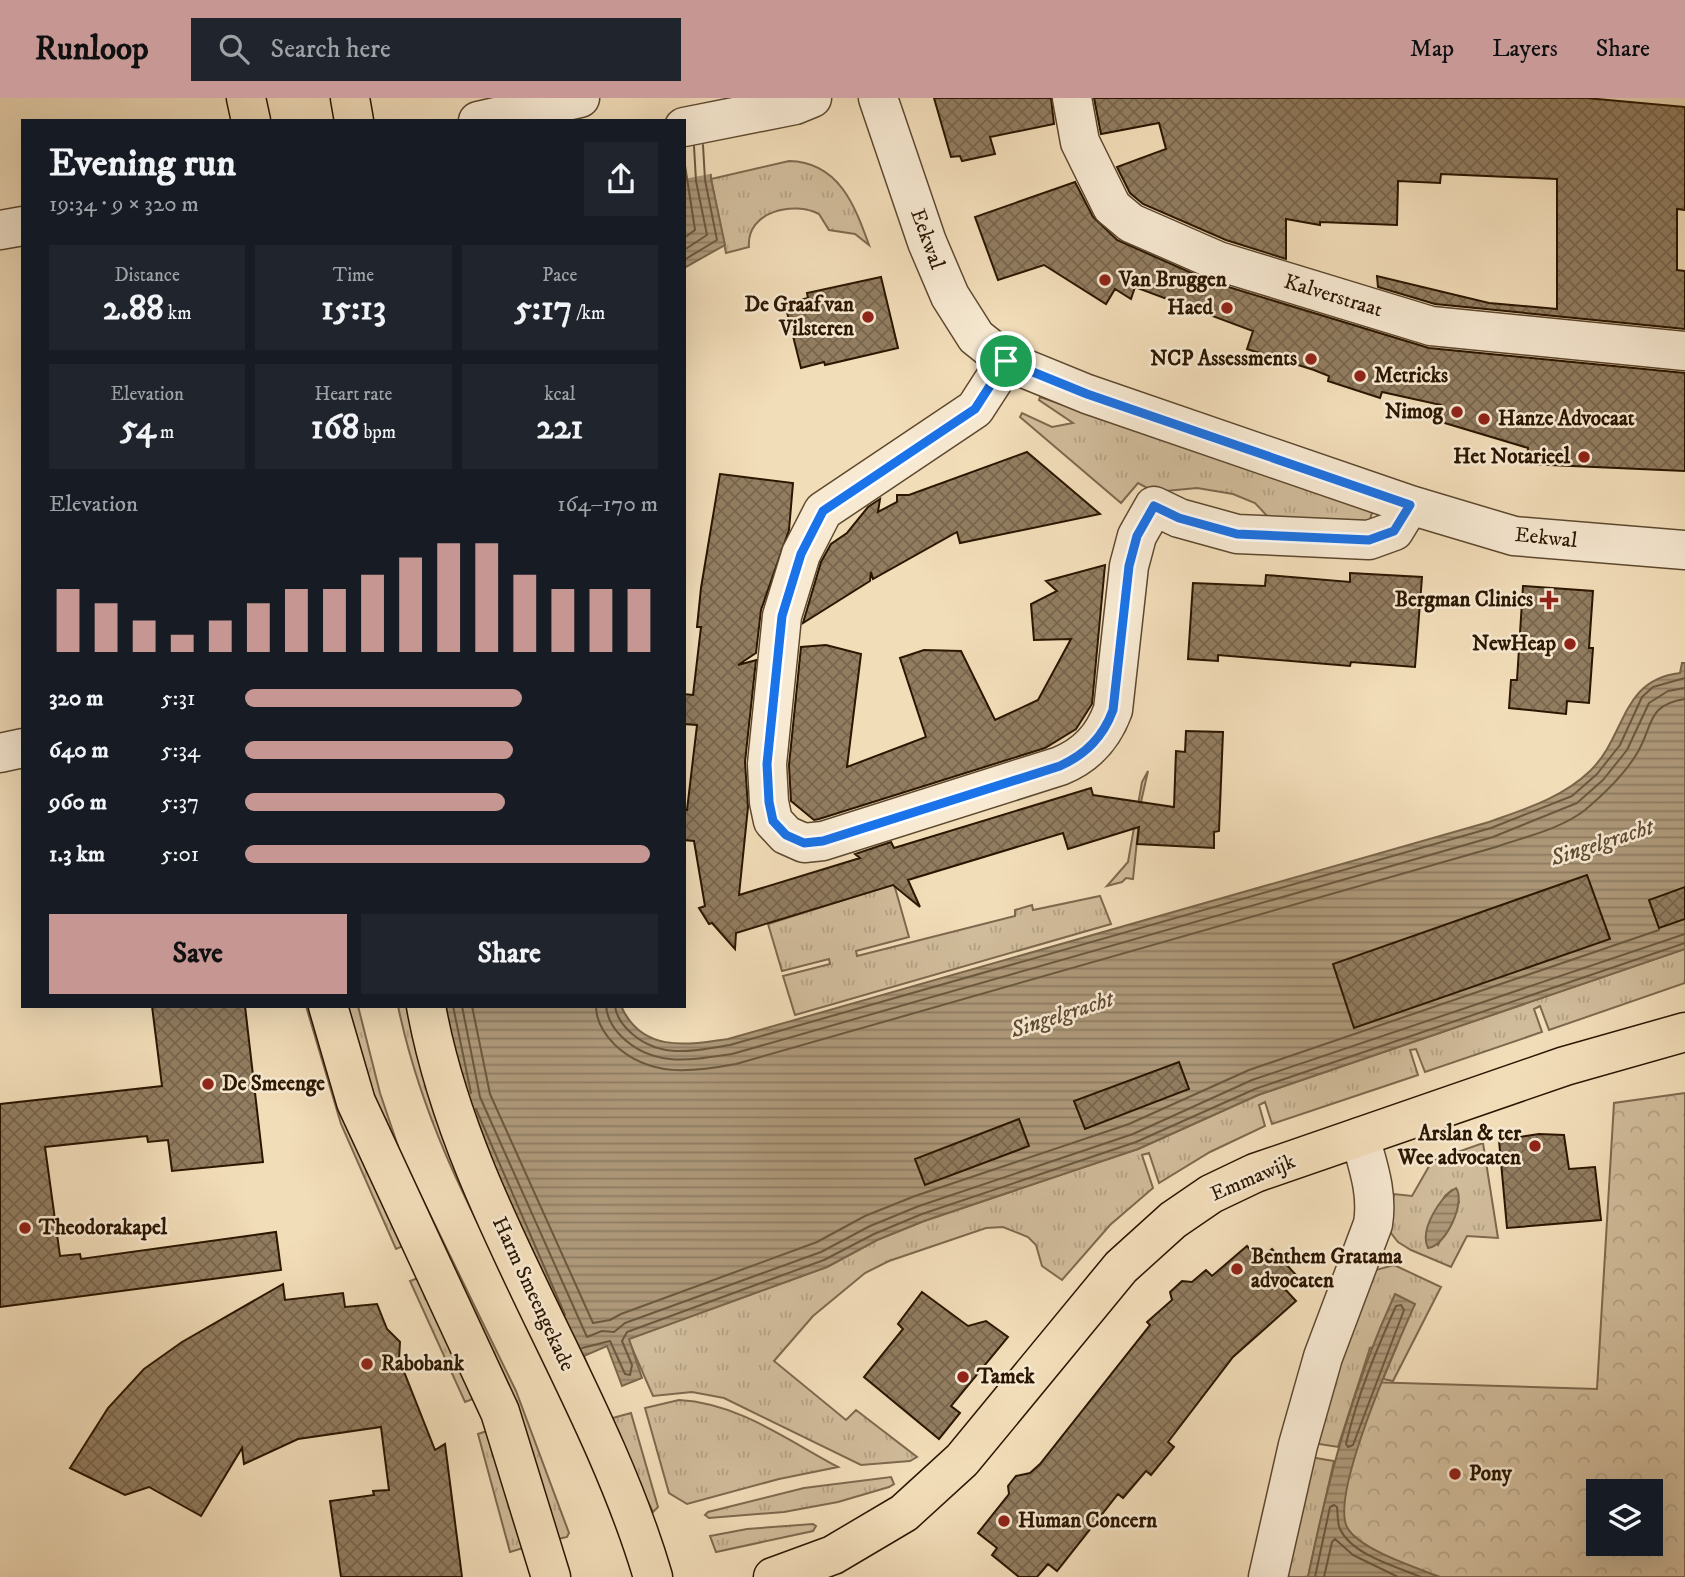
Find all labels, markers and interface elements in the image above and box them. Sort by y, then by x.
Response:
search box [191,18,681,81]
text: Runloop [35,29,149,70]
icon: search [215,30,253,68]
text: Search here [271,33,391,66]
text: Map [1410,34,1454,64]
text: Layers [1492,34,1558,64]
text: Share [1596,34,1650,64]
text: Evening run [49,140,236,188]
button: share [584,142,658,216]
text: 19:34 · 9 × 320 m [49,190,199,219]
street label: Eekwal [904,205,950,274]
text: Distance [114,264,180,287]
text: Time [333,264,374,287]
text: Pace [542,264,577,287]
place label: Van Bruggen [1118,267,1228,293]
street label: Kalverstraat [1281,269,1386,323]
marker: Van Bruggen [1097,272,1113,288]
text: 2.88 [103,287,164,331]
text: 15:13 [321,287,386,331]
text: 5:17 [514,287,572,331]
place label: De Graaf van Vilsteren [744,292,855,342]
place label: Haed [1167,295,1214,321]
marker: Haed [1219,300,1235,316]
text: km [164,302,192,325]
text: /km [572,302,605,325]
marker: De Graaf van Vilsteren [860,309,876,325]
pin [976,331,1036,391]
icon: arrive [987,342,1025,380]
place label: NCP Assessments [1150,346,1297,372]
marker: NCP Assessments [1303,351,1319,367]
place label: Metricks [1374,363,1448,389]
marker: Metricks [1352,368,1368,384]
text: Elevation [110,383,184,406]
text: Heart rate [315,383,392,406]
text: kcal [544,383,575,406]
place label: Nimog [1385,399,1444,425]
marker: Nimog [1449,404,1465,420]
text: 54 [120,406,156,450]
text: 168 [311,406,359,450]
text: 221 [536,406,583,450]
place label: Hanze Advocaat [1498,406,1635,432]
marker: Hanze Advocaat [1476,411,1492,427]
text: m [156,421,174,444]
text: bpm [359,421,396,444]
place label: Het Notarieel [1453,444,1571,470]
marker: Het Notarieel [1576,449,1592,465]
text: Elevation [49,490,138,519]
text: 164–170 m [557,490,658,519]
street label: Eekwal [1514,522,1579,554]
place label: Bergman Clinics [1395,587,1533,613]
marker: Bergman Clinics [1539,590,1559,610]
place label: NewHeap [1472,631,1556,657]
marker: NewHeap [1562,636,1578,652]
text: 320 m [49,684,103,713]
text: 5:31 [161,684,195,713]
text: 640 m [49,736,109,765]
text: 5:34 [161,736,200,765]
text: 960 m [49,788,107,817]
text: 5:37 [161,788,199,817]
water label: Singelgracht [1546,812,1659,874]
text: 1.3 km [49,840,105,869]
text: 5:01 [161,840,199,869]
button: Save [49,914,347,994]
button: Share [361,914,658,994]
water label: Singelgracht [1006,984,1119,1046]
place label: De Smeenge [222,1071,325,1097]
marker: De Smeenge [200,1076,216,1092]
place label: Arslan & ter Wee advocaten [1397,1121,1522,1171]
marker: Arslan & ter Wee advocaten [1527,1138,1543,1154]
street label: Emmawijk [1207,1148,1300,1207]
street label: Harm Smeengekade [486,1213,580,1376]
place label: Theodorakapel [38,1215,168,1241]
marker: Theodorakapel [17,1220,33,1236]
place label: Benthem Gratama advocaten [1251,1244,1403,1294]
marker: Benthem Gratama advocaten [1229,1261,1245,1277]
place label: Rabobank [381,1351,465,1377]
marker: Rabobank [359,1356,375,1372]
place label: Tamek [976,1364,1035,1390]
marker: Tamek [955,1369,971,1385]
place label: Pony [1469,1461,1513,1487]
marker: Pony [1447,1466,1463,1482]
map controls [1586,1479,1663,1556]
button: layers [1586,1479,1663,1556]
place label: Human Concern [1018,1508,1158,1534]
marker: Human Concern [996,1513,1012,1529]

